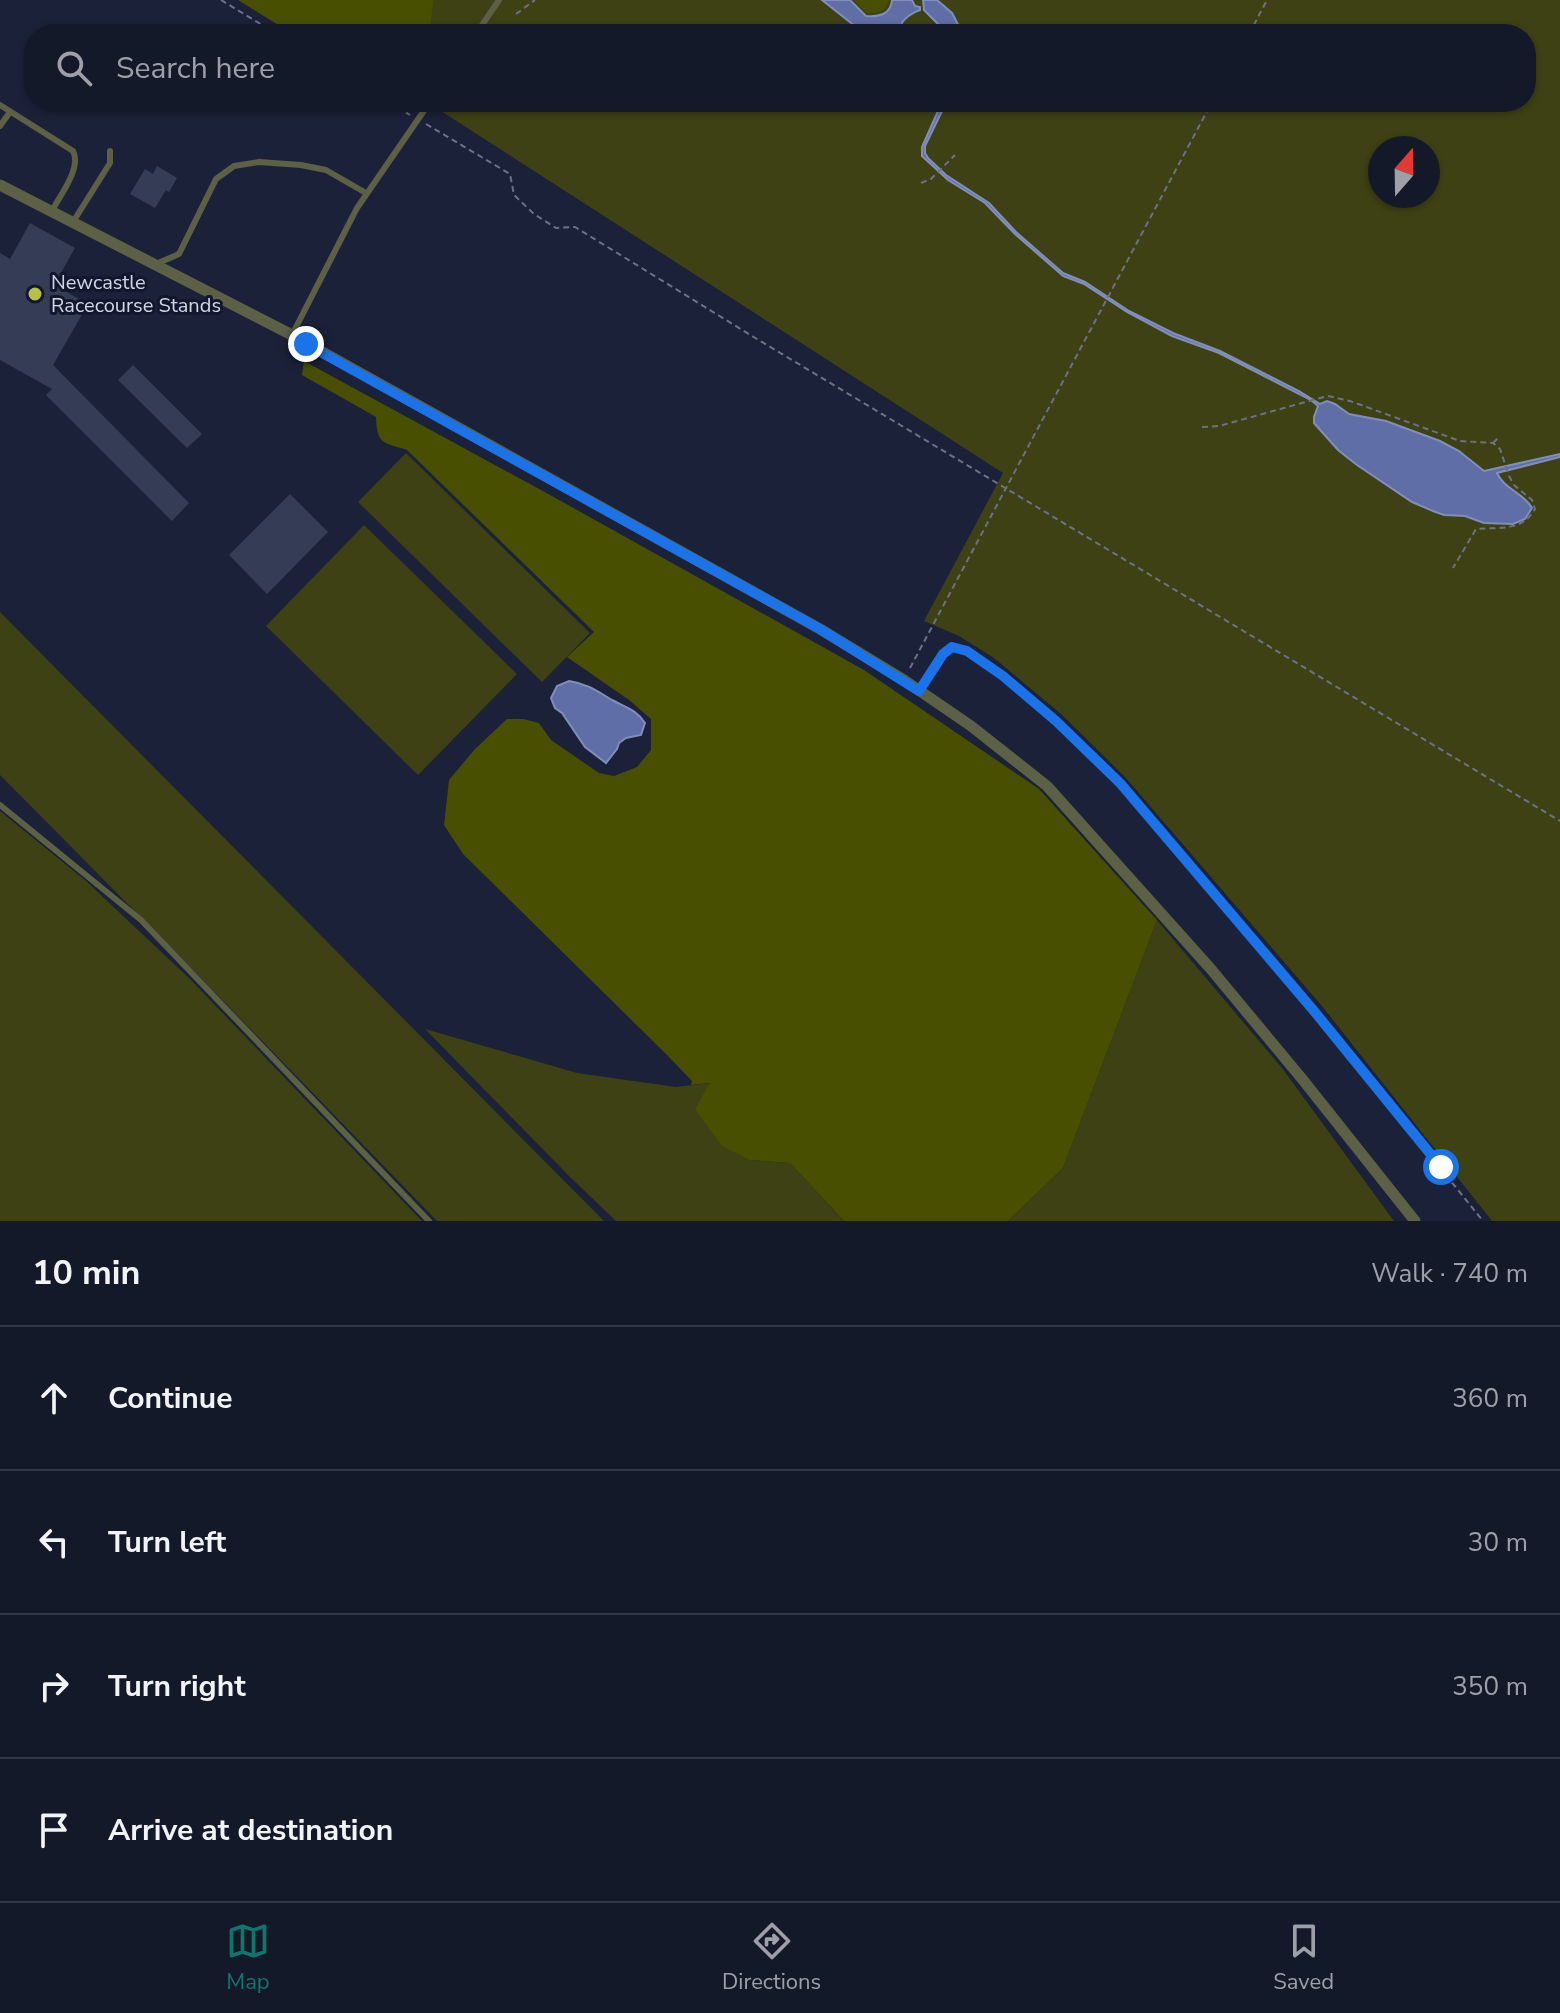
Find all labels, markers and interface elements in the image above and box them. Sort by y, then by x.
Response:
search box [24,24,1536,112]
icon: search [52,46,96,90]
text: Search here [116,48,275,89]
north arrow [1368,136,1440,208]
place label: Newcastle Racecourse Stands [51,269,221,319]
marker: Newcastle Racecourse Stands [26,285,44,303]
route end [288,326,324,362]
route start [1423,1149,1459,1185]
text: 10 min [32,1250,140,1296]
text: Walk · 740 m [1371,1256,1528,1291]
icon: ahead [32,1376,76,1420]
text: Continue [108,1378,233,1419]
text: 360 m [1452,1381,1528,1416]
icon: left [32,1520,76,1564]
text: Turn left [108,1522,226,1563]
text: 30 m [1468,1525,1528,1560]
icon: right [32,1664,76,1708]
text: Turn right [108,1666,246,1707]
text: 350 m [1452,1669,1528,1704]
icon: arrive [32,1808,76,1852]
text: Arrive at destination [108,1810,393,1851]
tab: Map [226,1919,270,1997]
tab: Directions [722,1919,821,1997]
tab: Saved [1273,1919,1334,1997]

